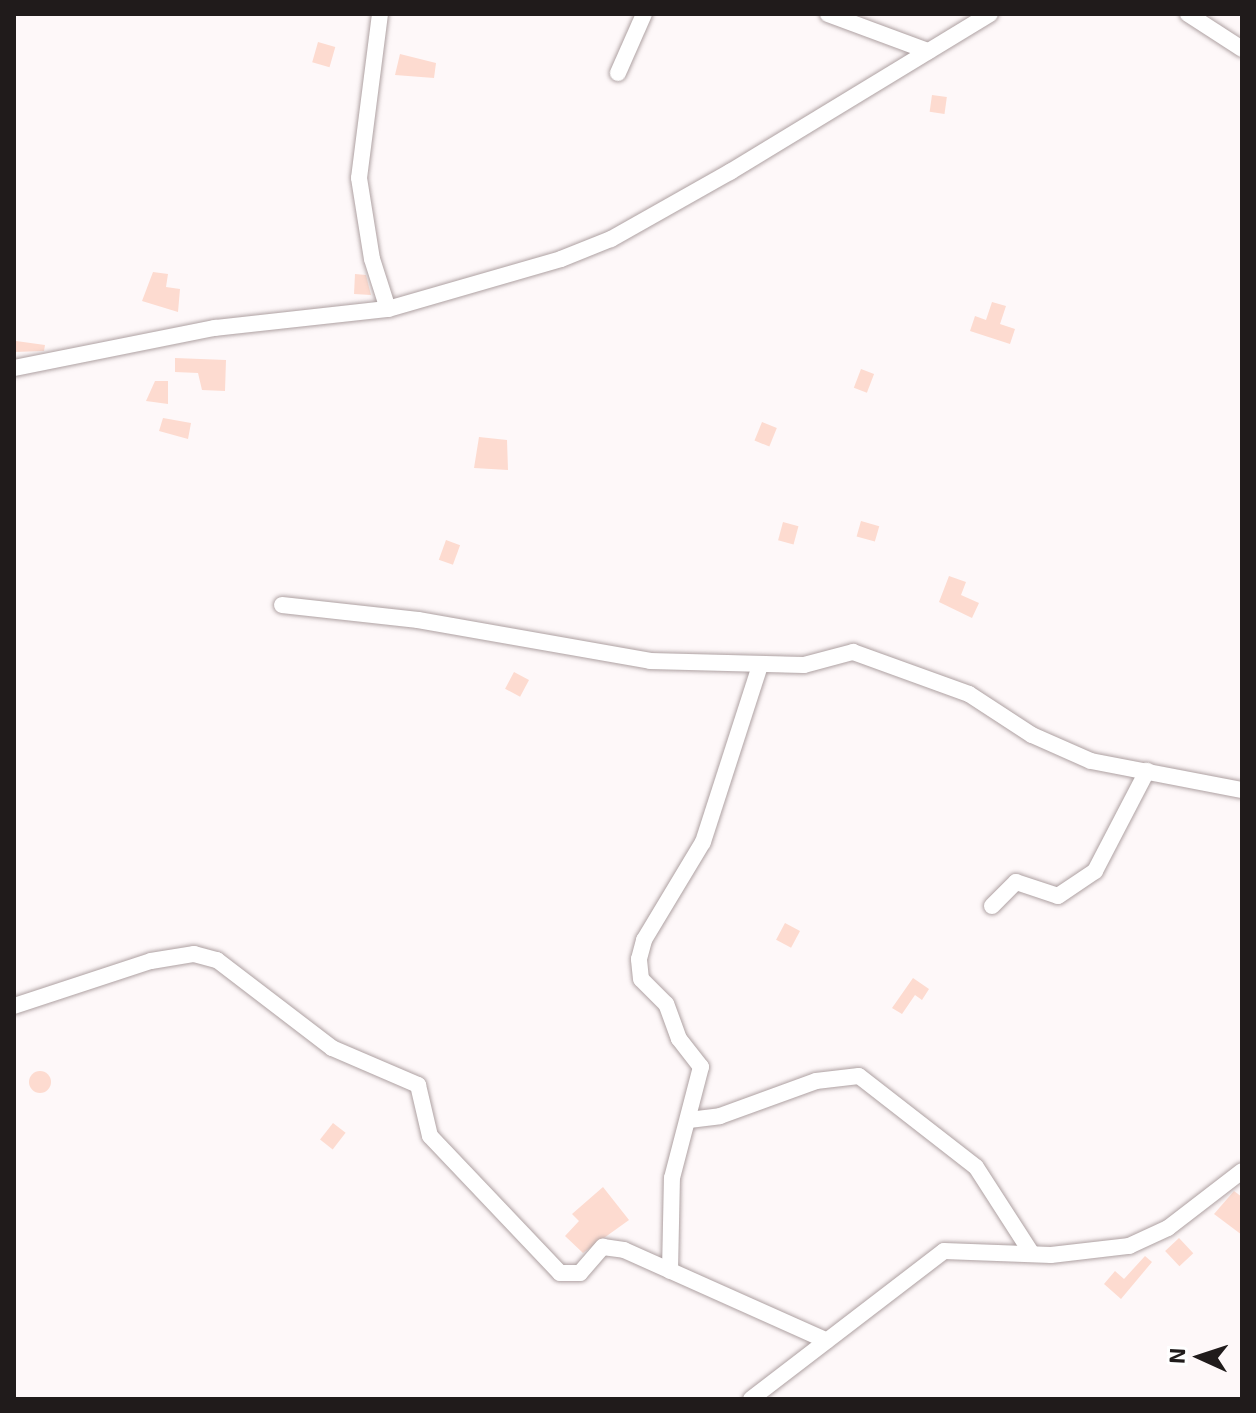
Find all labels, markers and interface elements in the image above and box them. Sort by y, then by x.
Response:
north arrow [1160,1317,1240,1397]
text: N [1163,1347,1189,1364]

